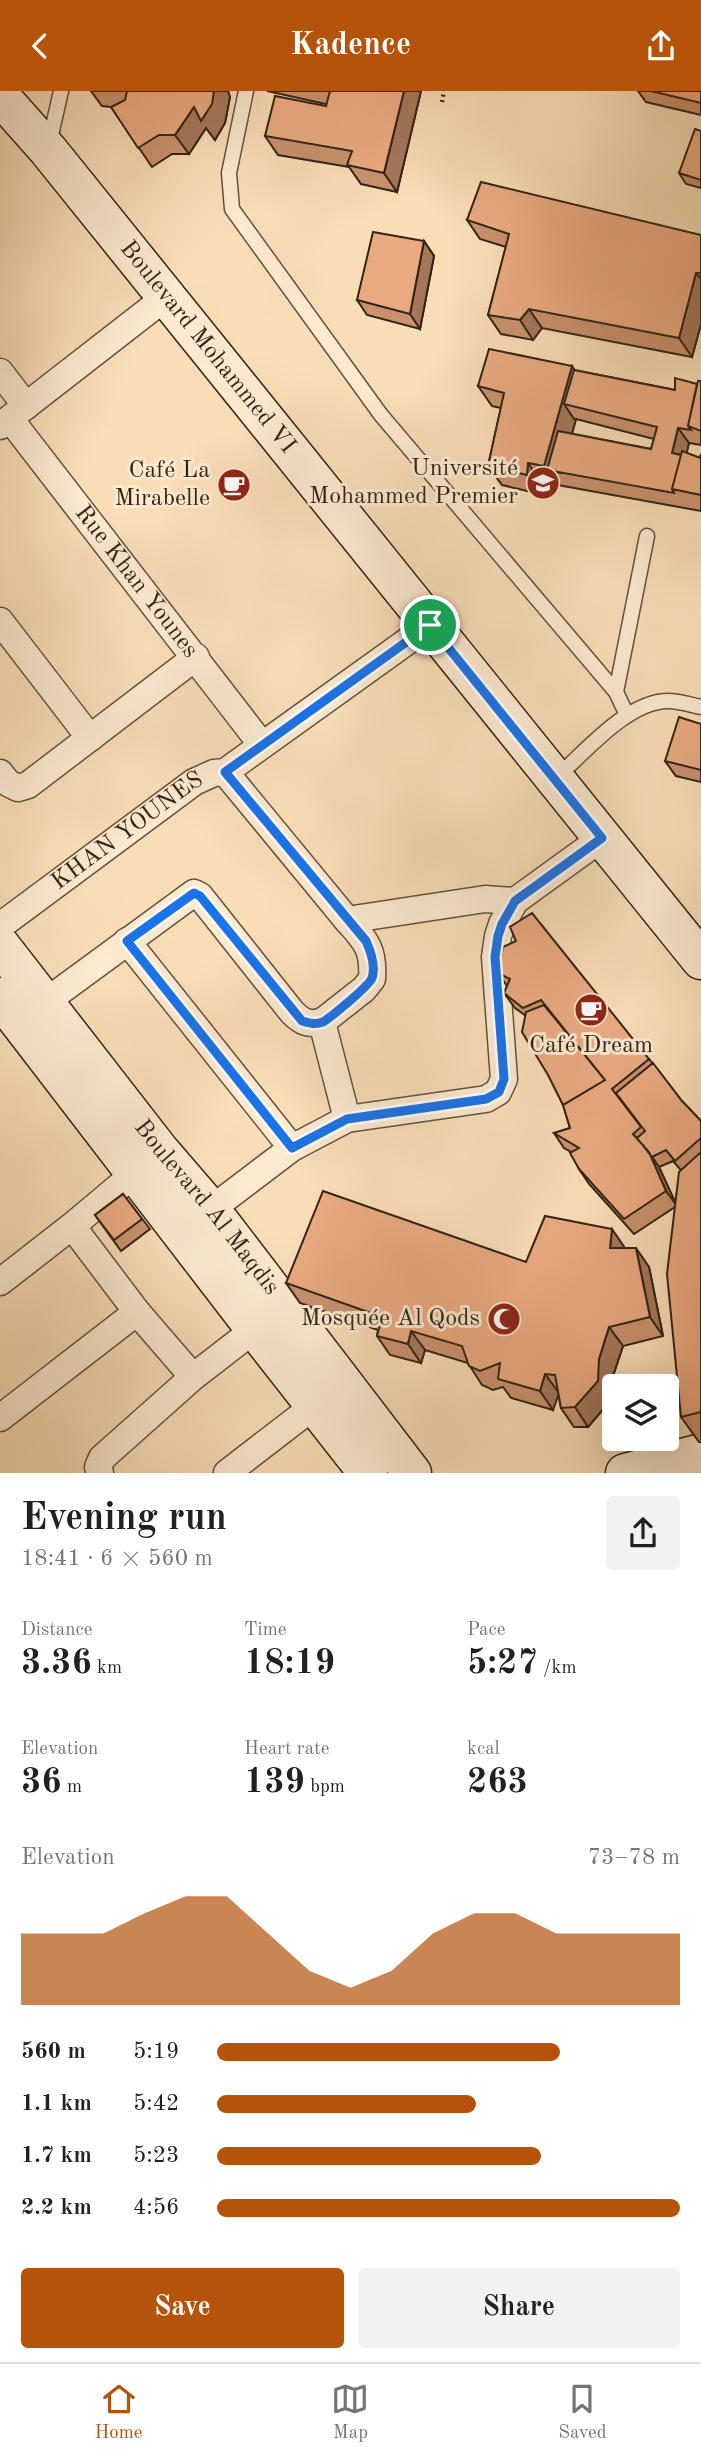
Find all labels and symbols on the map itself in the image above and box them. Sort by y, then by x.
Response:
street label: Boulevard Mohammed VI [115,237,300,458]
place label: Université Mohammed Premier [309,457,518,509]
place label: Café La Mirabelle [114,459,210,511]
school or university icon: Université Mohammed Premier [524,464,562,502]
cafe icon: Café La Mirabelle [215,466,253,504]
street label: Rue Khan Younes [70,501,202,663]
pin [400,595,460,655]
street label: KHAN YOUNES [48,768,206,895]
cafe icon: Café Dream [572,991,610,1029]
place label: Café Dream [529,1034,653,1058]
street label: Boulevard Al Maqdis [129,1116,283,1300]
mosque icon: Mosquée Al Qods [485,1300,523,1338]
place label: Mosquée Al Qods [301,1307,480,1331]

